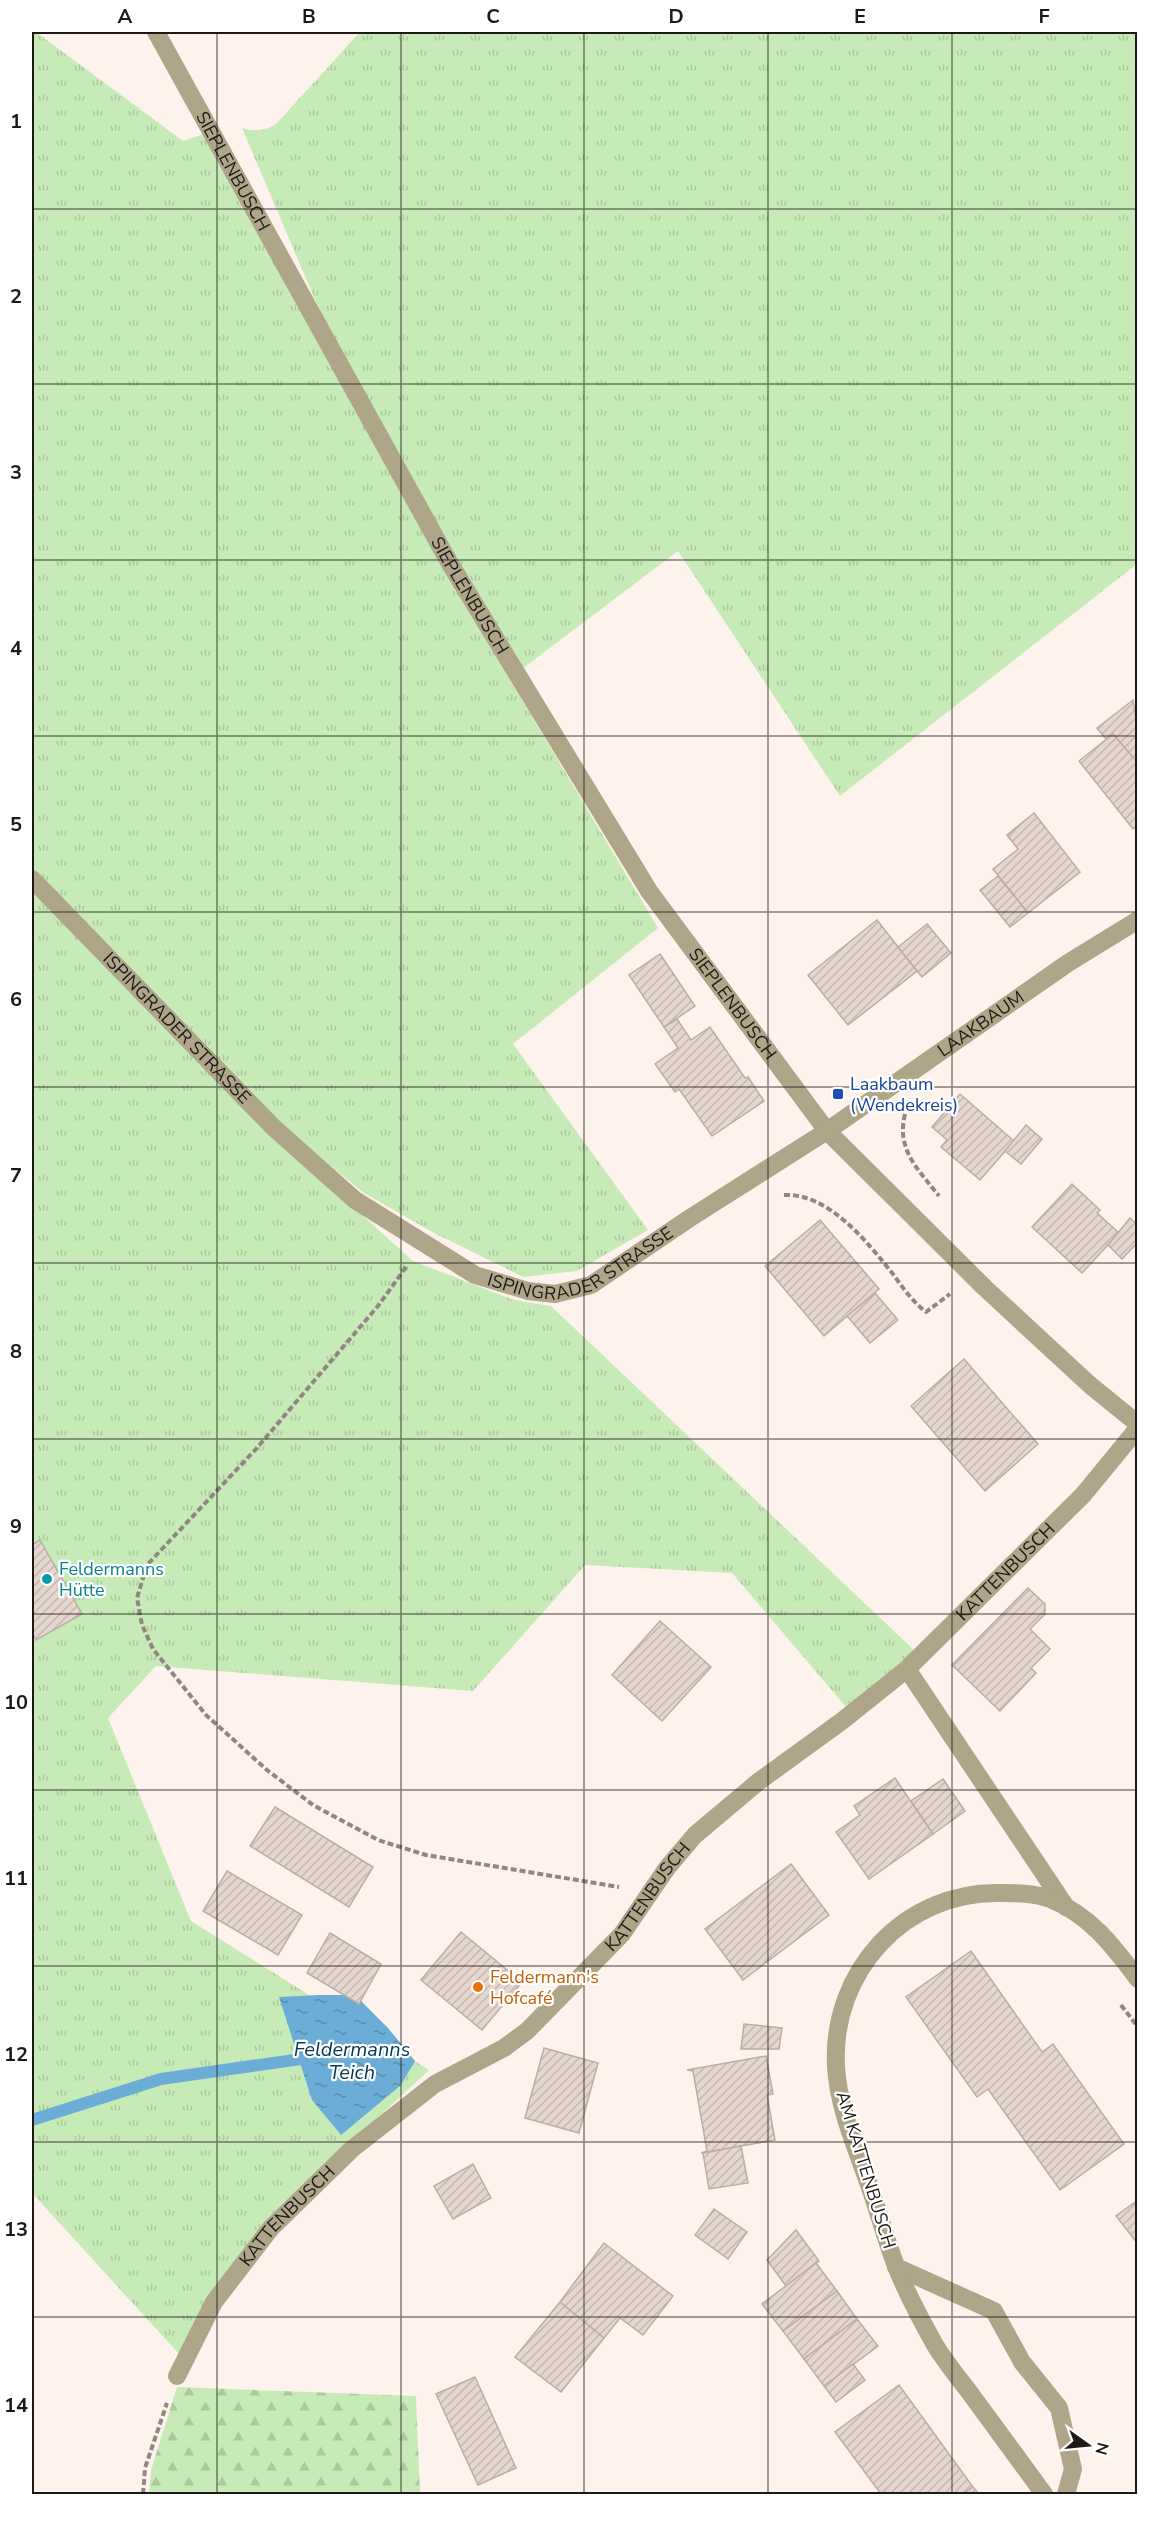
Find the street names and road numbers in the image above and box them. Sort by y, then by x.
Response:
street label: SIEPLENBUSCH [190,107,276,235]
street label: SIEPLENBUSCH [425,532,514,659]
street label: SIEPLENBUSCH [683,943,782,1064]
street label: ISPINGRADER STRASSE [98,947,256,1109]
street label: LAAKBAUM [933,985,1029,1062]
street label: ISPINGRADER STRASSE [484,1221,678,1306]
street label: KATTENBUSCH [951,1517,1060,1626]
street label: KATTENBUSCH [599,1837,696,1957]
street label: AM KATTENBUSCH [831,2088,901,2252]
street label: KATTENBUSCH [234,2160,340,2271]

